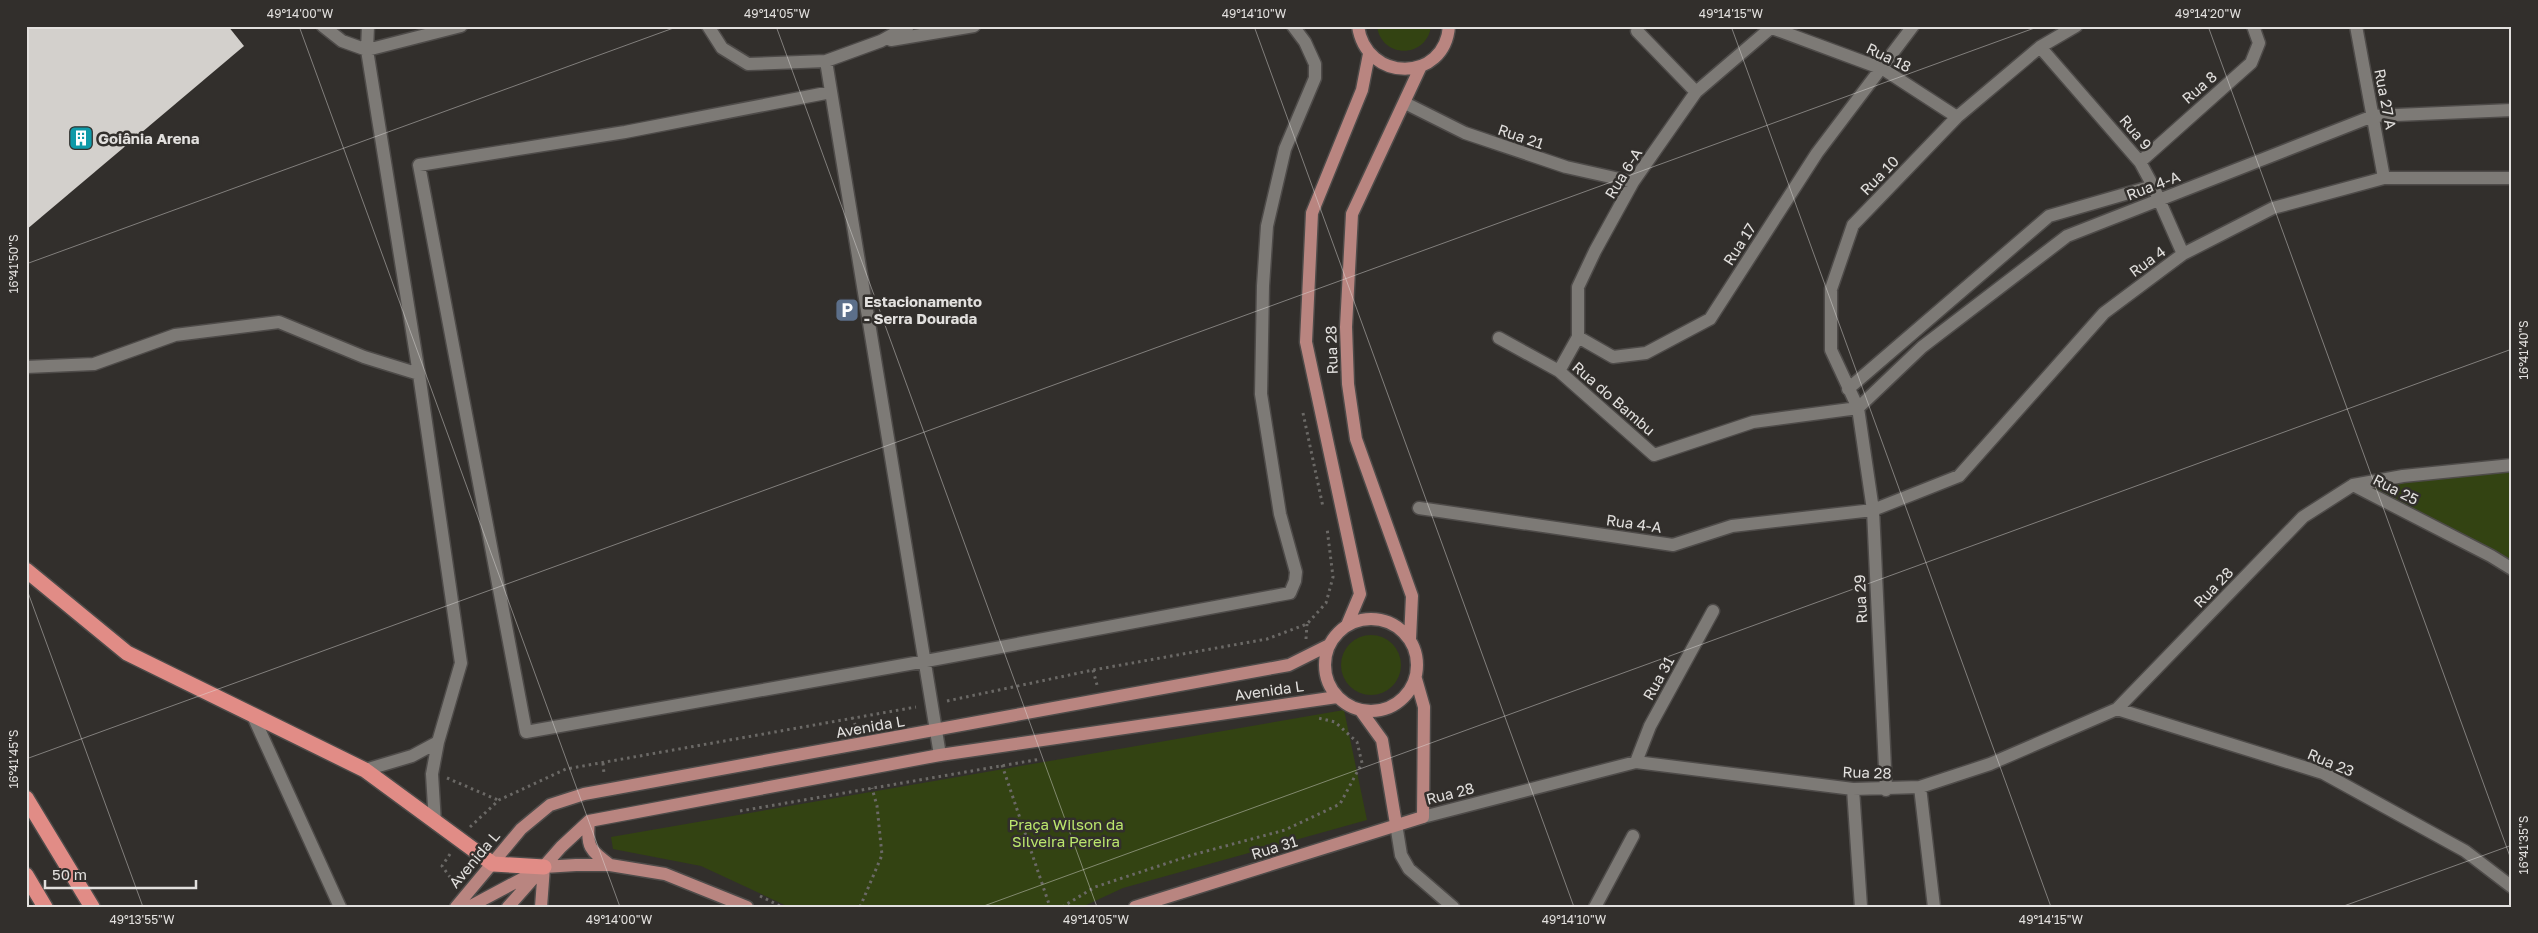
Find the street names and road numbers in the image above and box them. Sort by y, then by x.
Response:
street label: Rua 18 [1864,38,1914,76]
street label: Rua 8 [2178,67,2220,107]
street label: Rua 27 A [2371,67,2401,131]
street label: Rua 9 [2116,111,2156,153]
street label: Rua 21 [1496,120,1546,152]
street label: Rua 6-A [1601,144,1645,202]
street label: Rua 10 [1856,152,1902,198]
street label: Rua 4-A [2124,167,2182,203]
street label: Rua 17 [1719,220,1759,268]
street label: Rua 4 [2125,242,2169,280]
street label: Rua 28 [1321,325,1341,375]
street label: Rua do Bambu [1569,357,1659,439]
street label: Rua 25 [2370,470,2422,508]
street label: Rua 4-A [1605,510,1663,536]
street label: Rua 28 [2189,563,2237,611]
street label: Rua 29 [1850,574,1870,624]
street label: Rua 31 [1639,653,1677,703]
street label: Avenida L [1233,676,1305,704]
street label: Avenida L [834,711,906,741]
street label: Rua 23 [2305,744,2357,780]
street label: Rua 28 [1842,762,1892,782]
street label: Rua 28 [1424,778,1476,808]
street label: Avenida L [445,826,503,891]
street label: Rua 31 [1249,831,1299,863]

